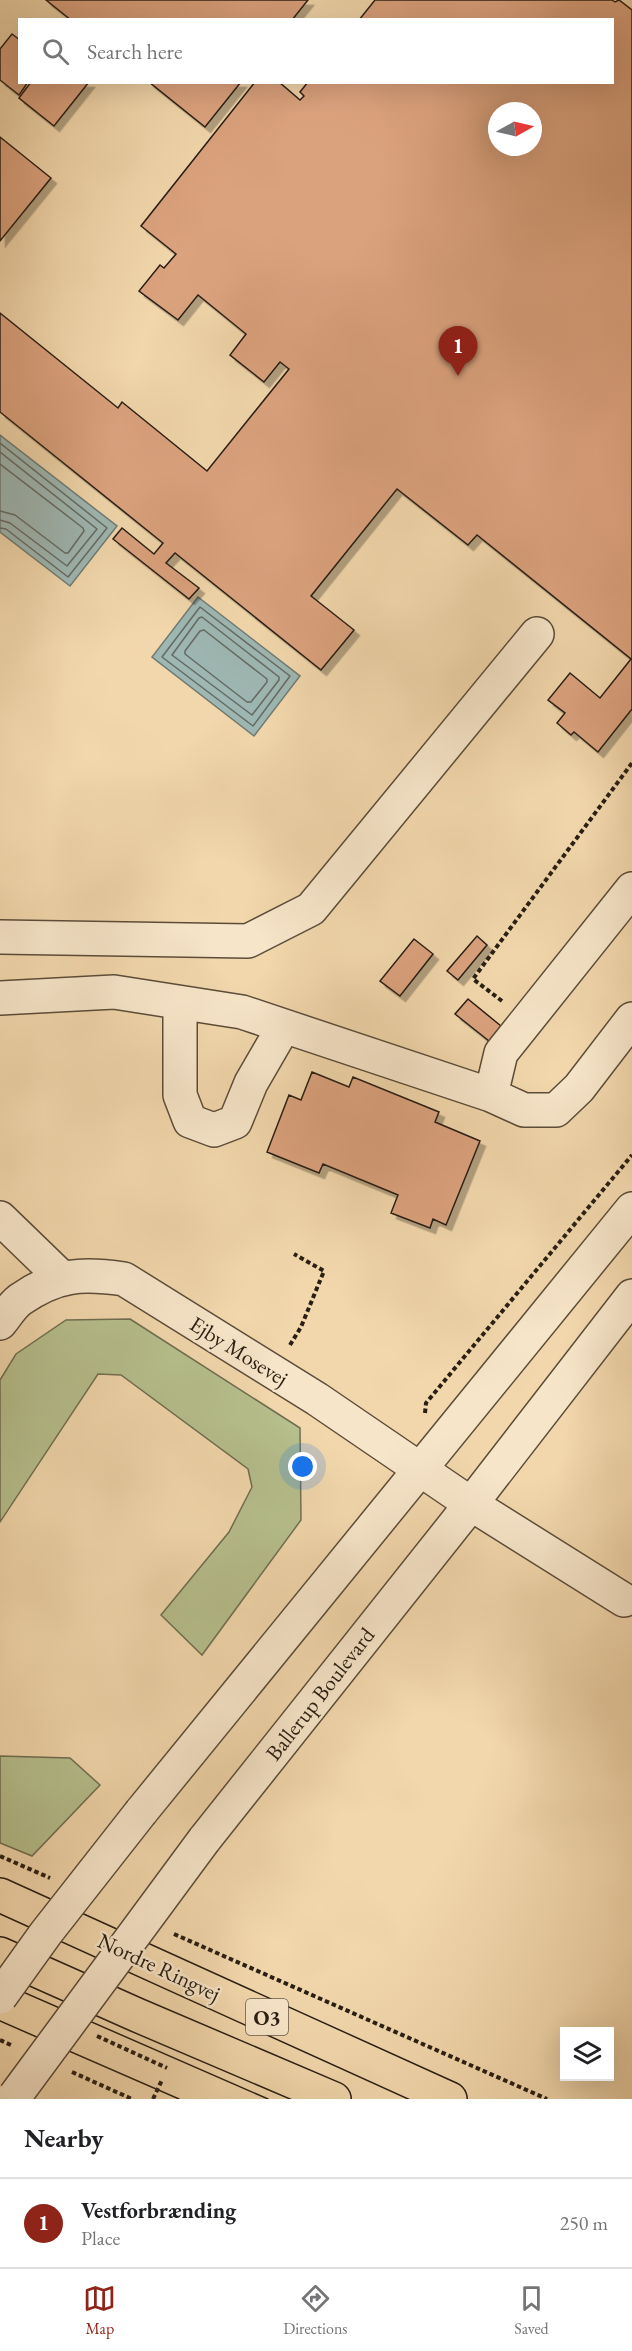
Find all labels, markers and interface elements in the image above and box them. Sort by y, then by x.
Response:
search box [18,18,614,84]
icon: search [39,35,72,68]
text: Search here [87,37,182,66]
north arrow [488,102,542,156]
pin: 1 [438,326,478,376]
street label: Ejby Mosevej [184,1309,294,1393]
your location [288,1452,317,1481]
street label: Ballerup Boulevard [259,1621,382,1767]
street label: Nordre Ringvej [93,1926,225,2008]
road number: O3 [246,1999,288,2035]
map controls [560,2027,614,2081]
button: layers [560,2027,614,2081]
text: Nearby [24,2121,104,2155]
text: Vestforbrænding [81,2196,236,2225]
text: 1 [38,2210,49,2236]
text: 250 m [560,2210,608,2236]
text: Place [81,2225,120,2251]
tab: Map [83,2282,116,2339]
tab: Directions [283,2282,348,2339]
tab: Saved [514,2282,549,2339]

